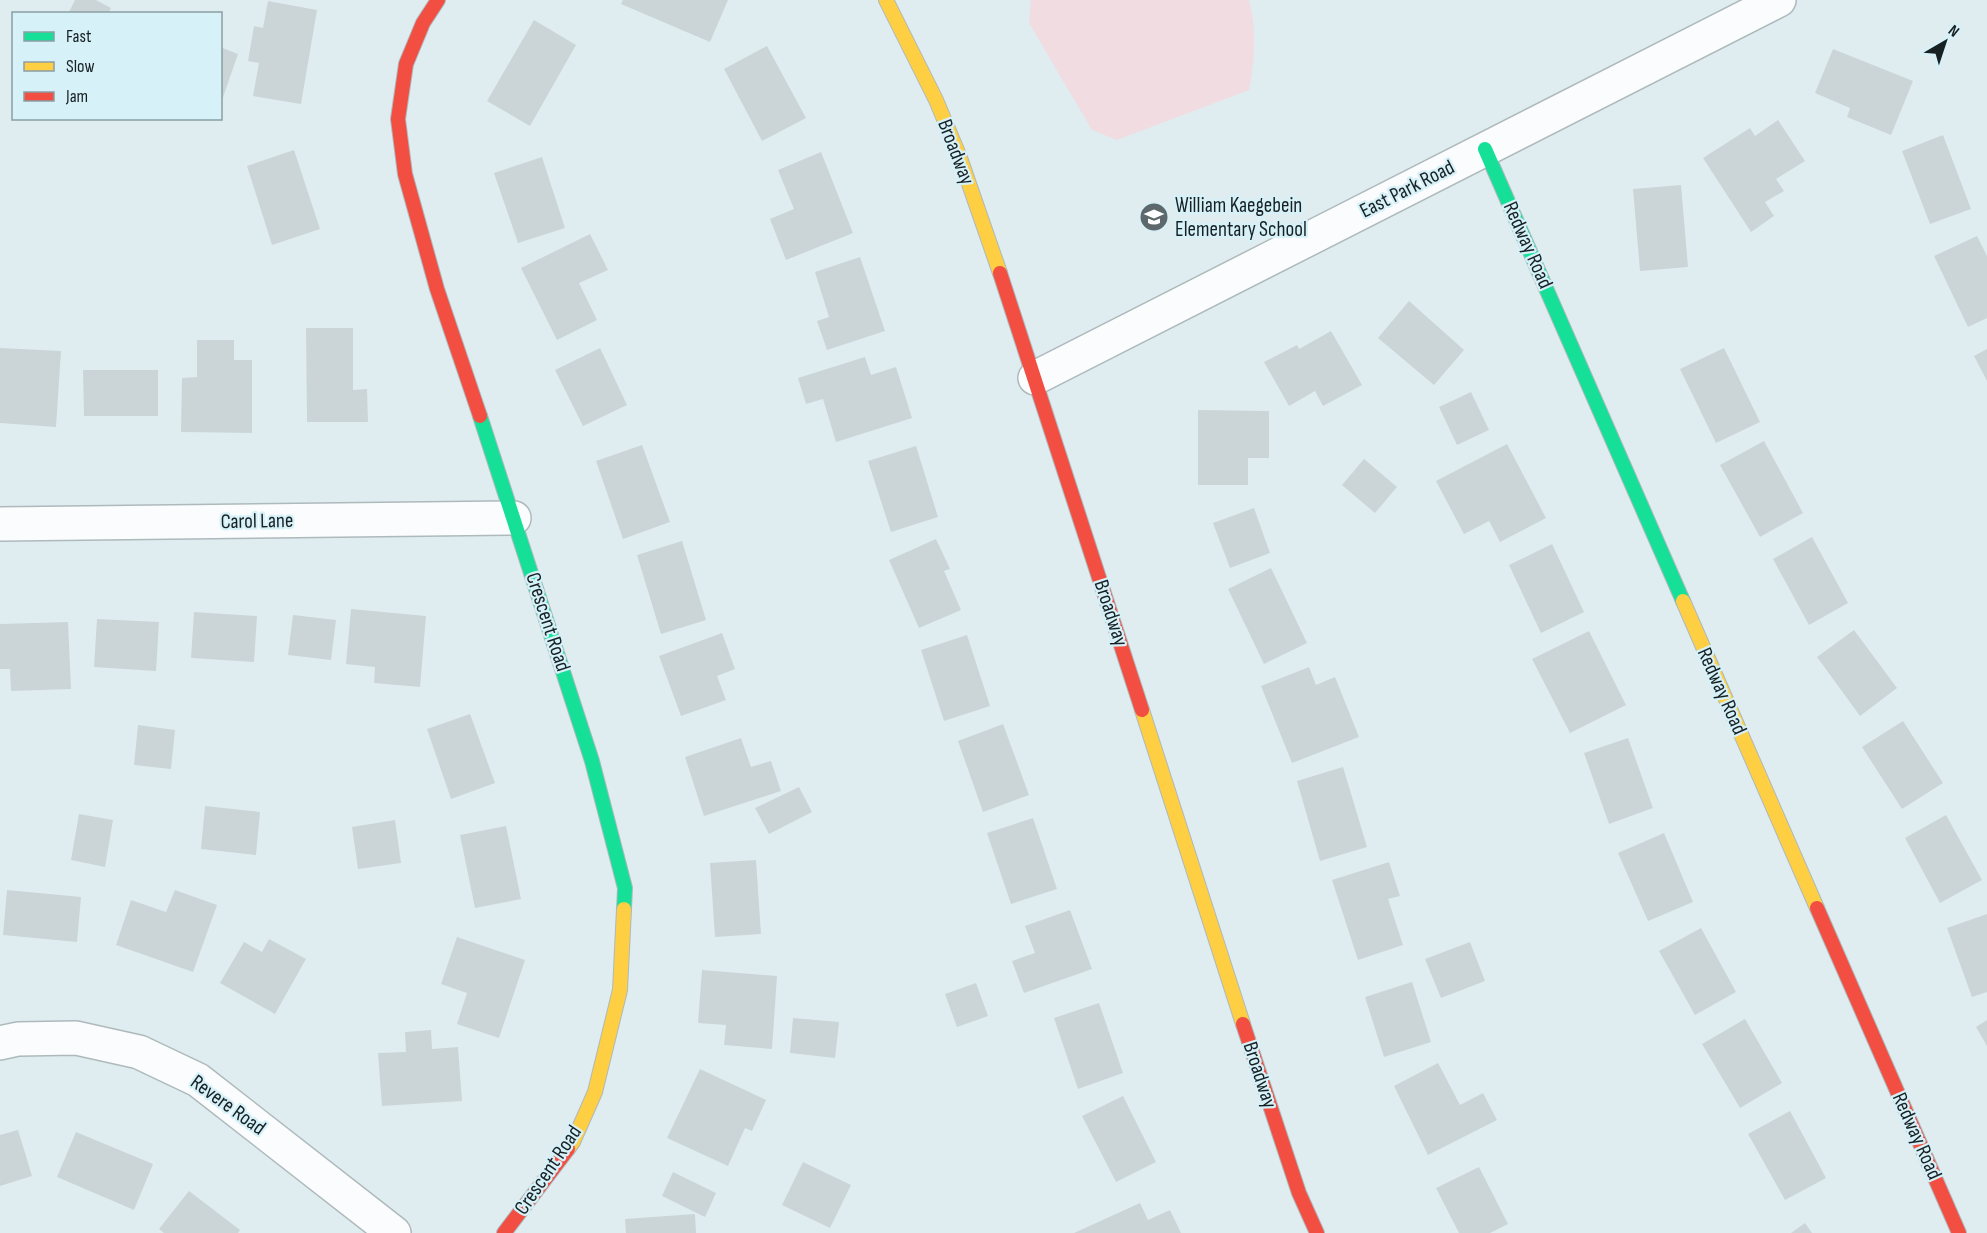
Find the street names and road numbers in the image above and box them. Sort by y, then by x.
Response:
street label: Broadway [932,116,980,188]
street label: East Park Road [1356,155,1458,223]
street label: Redway Road [1498,198,1558,292]
street label: Carol Lane [220,508,294,534]
street label: Crescent Road [520,569,576,675]
street label: Broadway [1089,577,1133,649]
street label: Redway Road [1692,644,1752,738]
street label: Broadway [1238,1039,1282,1111]
street label: Revere Road [186,1069,270,1141]
street label: Redway Road [1887,1089,1947,1183]
street label: Crescent Road [509,1121,587,1219]

